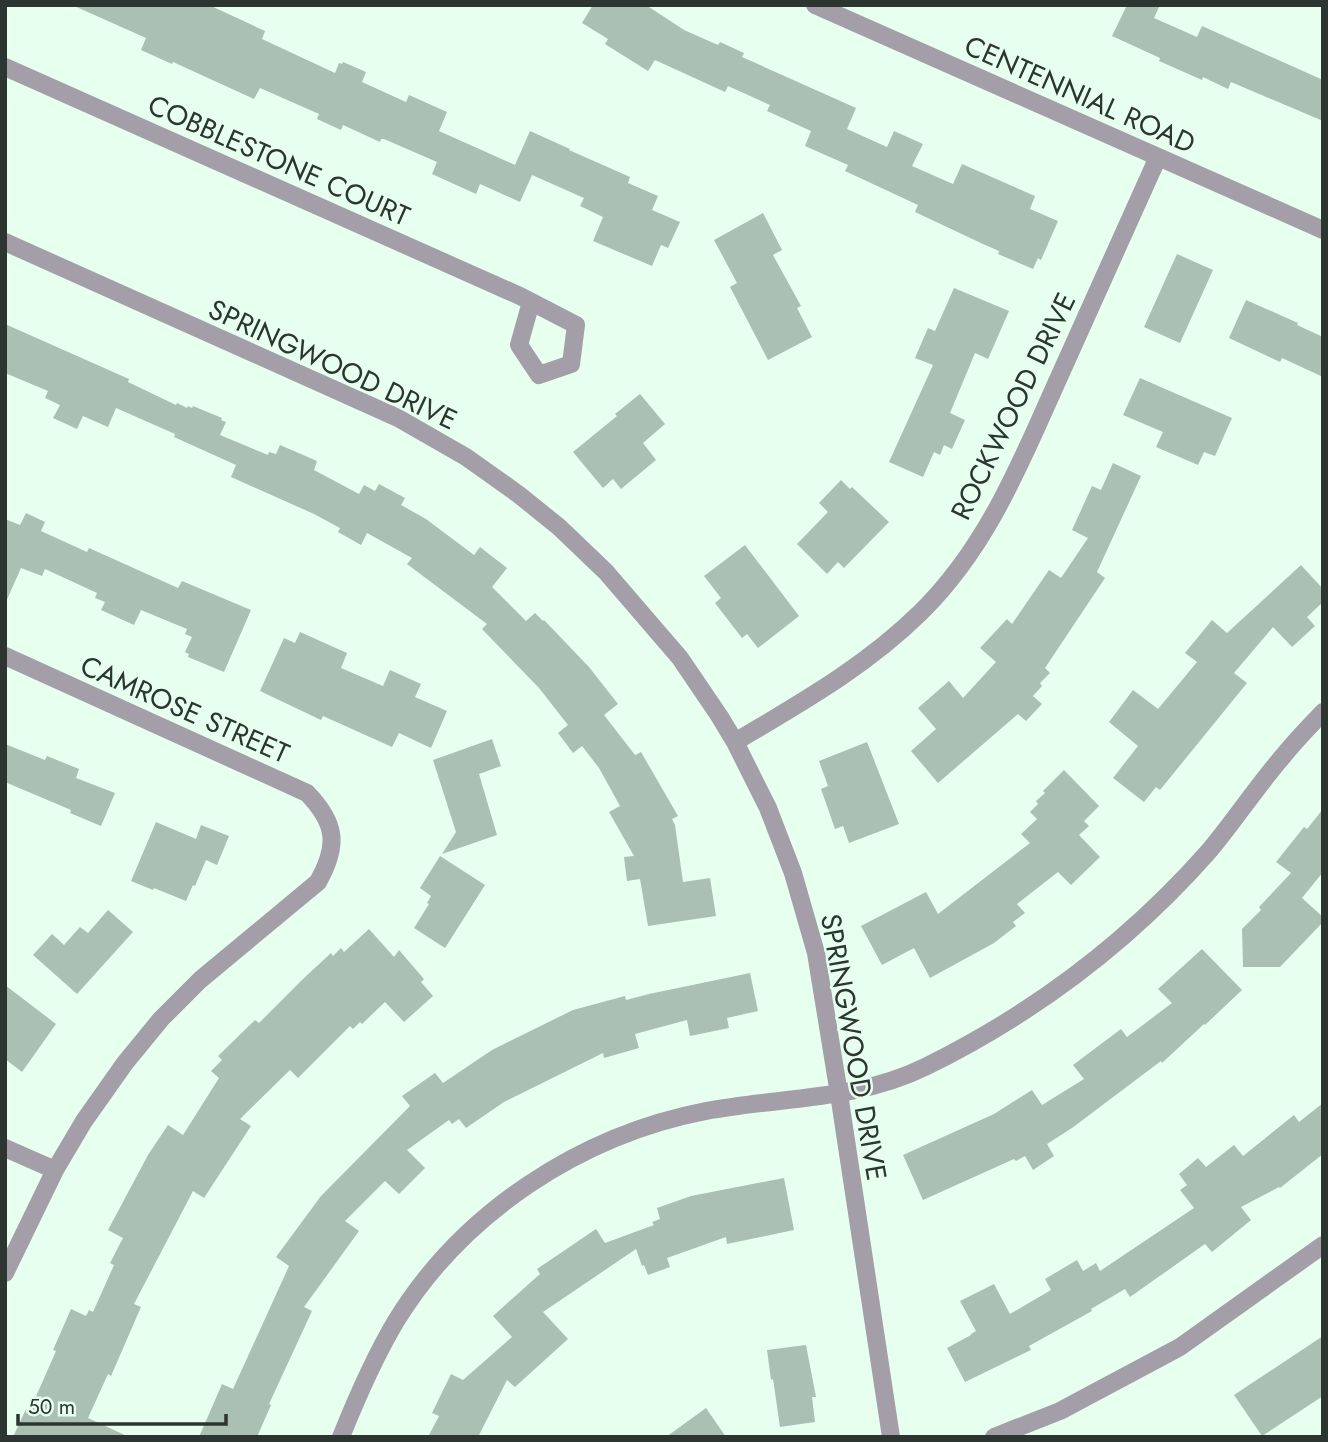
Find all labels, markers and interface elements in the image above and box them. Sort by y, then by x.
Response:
street label: CENTENNIAL ROAD [958,25,1202,164]
street label: COBBLESTONE COURT [141,84,416,237]
street label: ROCKWOOD DRIVE [941,286,1086,527]
street label: SPRINGWOOD DRIVE [202,289,464,440]
street label: CAMROSE STREET [74,645,296,774]
street label: SPRINGWOOD DRIVE [810,910,897,1184]
scale bar [18,1382,226,1426]
text: 50 m [28,1392,75,1422]

